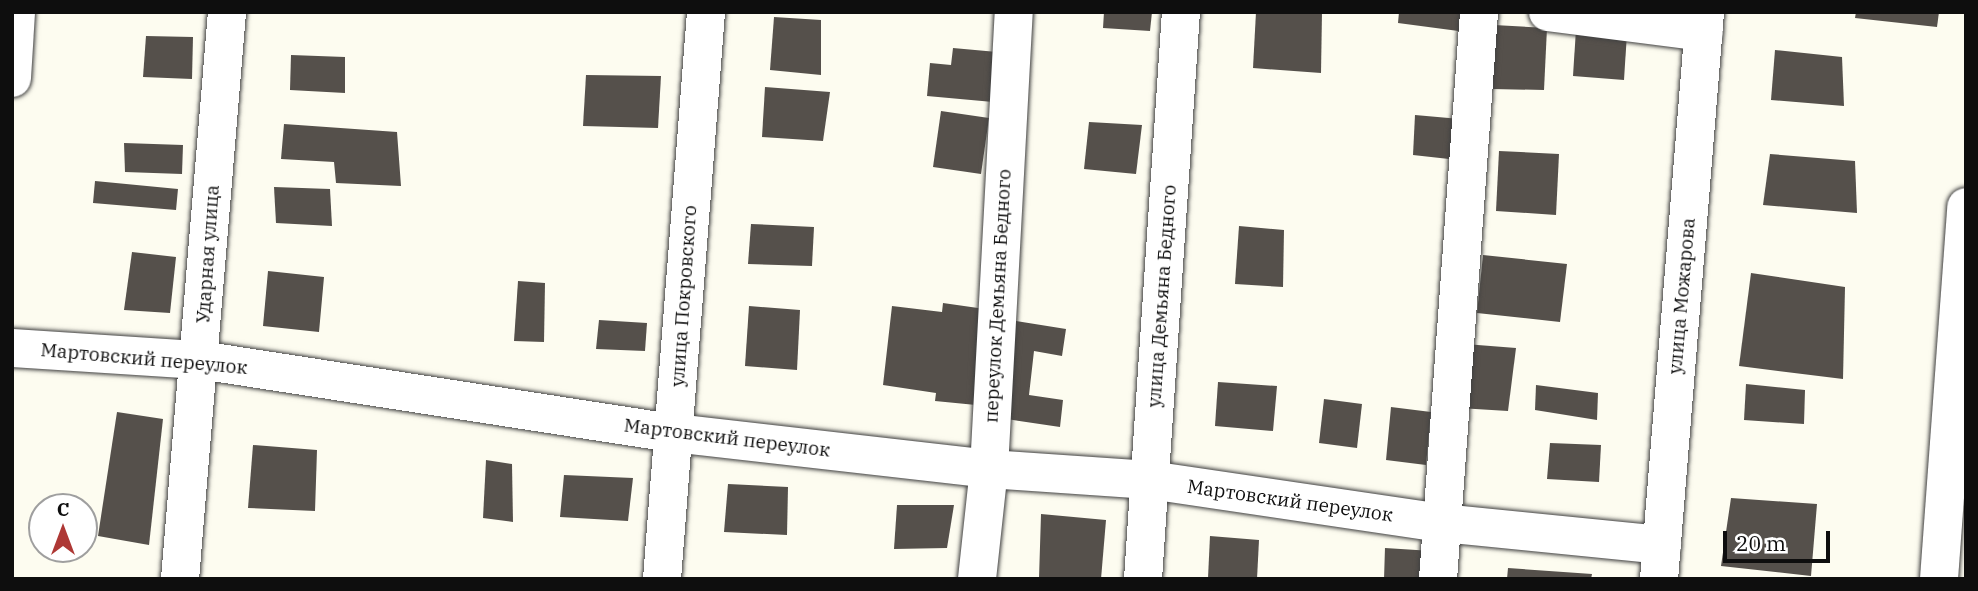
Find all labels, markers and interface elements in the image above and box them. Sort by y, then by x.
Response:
street label: переулок Демьяна Бедного [980,168,1016,424]
street label: Ударная улица [192,184,224,324]
street label: улица Демьяна Бедного [1143,184,1181,408]
street label: улица Покровского [666,204,702,388]
street label: улица Можарова [1664,217,1700,375]
street label: Мартовский переулок [40,339,248,379]
street label: Мартовский переулок [623,414,831,462]
street label: Мартовский переулок [1186,475,1394,527]
north arrow [28,493,98,563]
text: С [57,497,69,521]
scale bar [1726,518,1833,562]
text: 20 m [1736,529,1786,557]

